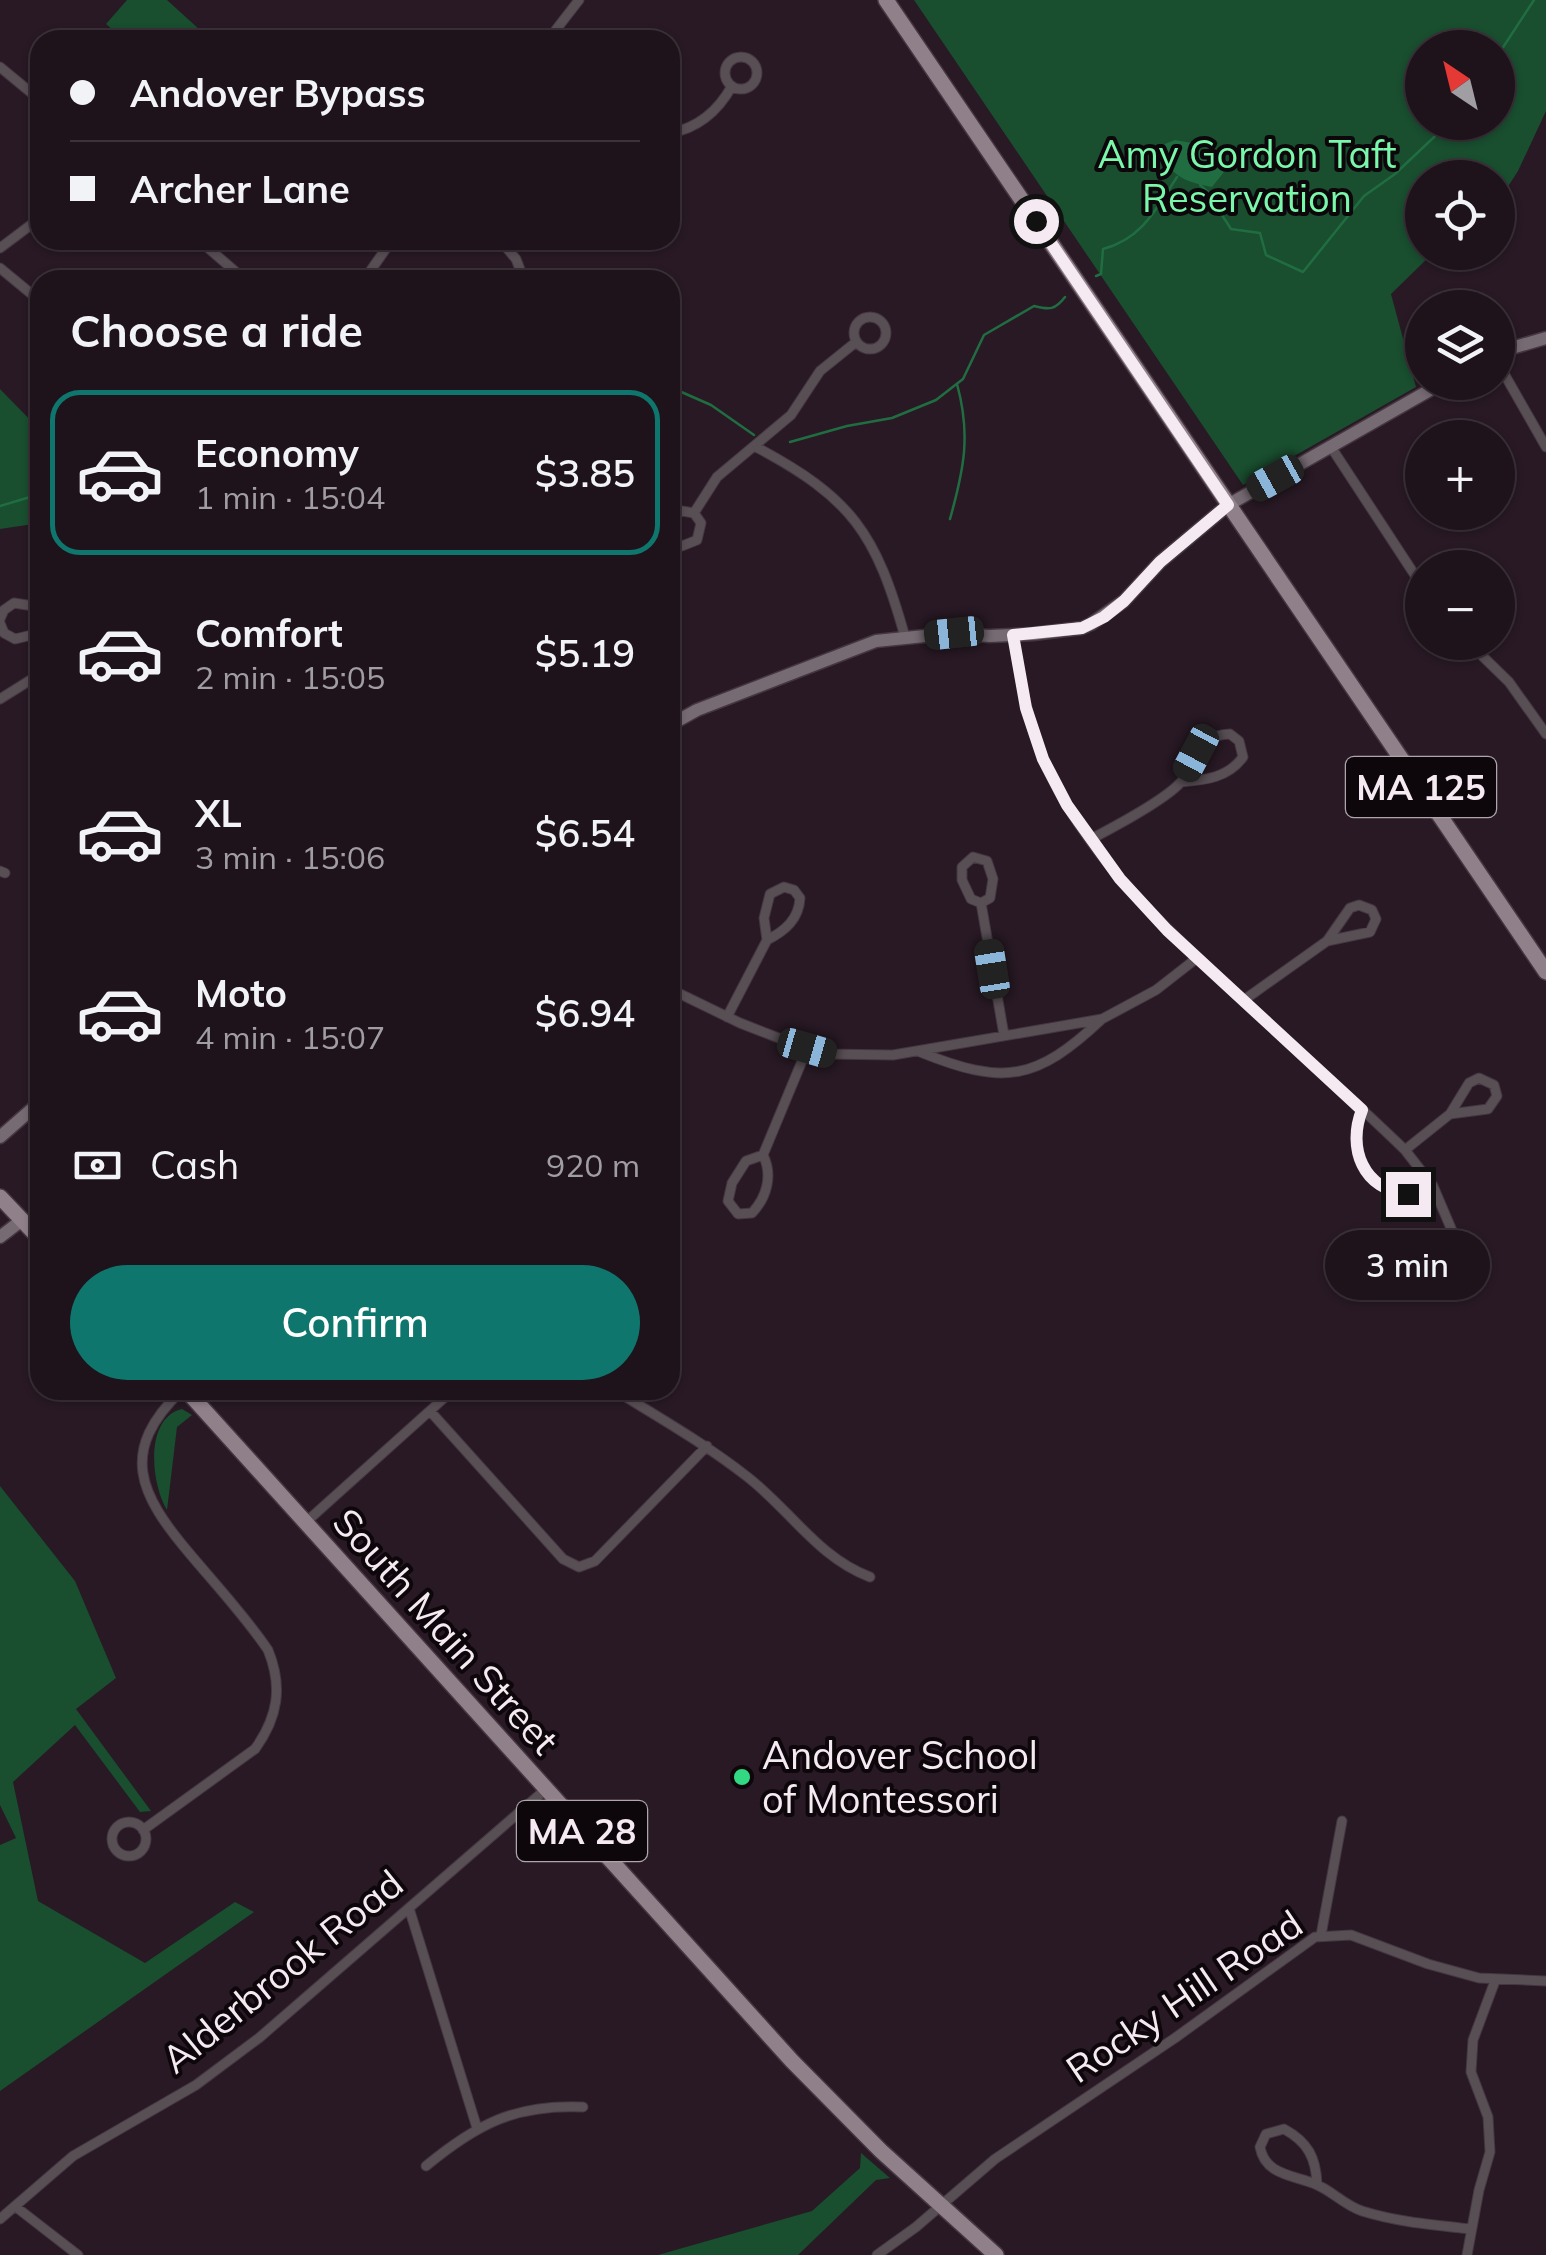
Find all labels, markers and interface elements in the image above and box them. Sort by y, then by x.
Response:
north arrow [1405,30,1515,140]
map controls [1405,30,1515,660]
text: Andover Bypass [130,69,426,117]
park label: Amy Gordon Taft Reservation [1097,130,1397,222]
button: locate [1405,160,1515,270]
text: Archer Lane [130,165,350,213]
route start [1014,199,1059,244]
button: layers [1405,290,1515,400]
text: Choose a ride [70,302,363,358]
button: + [1405,420,1515,530]
icon: car [75,428,165,518]
text: Economy [195,429,359,477]
text: $3.85 [535,449,635,497]
car [1241,450,1309,506]
text: 1 min · 15:04 [195,477,385,517]
button: − [1405,550,1515,660]
icon: car [75,608,165,698]
text: Comfort [195,609,343,657]
car [923,615,985,651]
text: $5.19 [535,629,635,677]
text: 2 min · 15:05 [195,657,385,697]
car [1169,719,1223,787]
road number: MA 125 [1346,757,1496,817]
icon: car [75,788,165,878]
text: XL [195,789,242,837]
text: $6.54 [535,809,635,857]
text: 3 min · 15:06 [195,837,385,877]
car [972,937,1012,1001]
icon: car [75,968,165,1058]
text: Moto [195,969,287,1017]
text: $6.94 [535,989,635,1037]
text: 4 min · 15:07 [195,1017,385,1057]
car [774,1025,840,1071]
icon: cash [70,1138,125,1193]
text: Cash [150,1141,239,1189]
text: 920 m [546,1145,640,1185]
route end [1386,1172,1431,1217]
callout: 3 min [1326,1229,1490,1299]
text: 3 min [1366,1245,1449,1285]
button: Confirm [70,1265,640,1380]
street label: South Main Street [323,1498,569,1764]
place label: Andover School of Montessori [762,1731,1038,1823]
marker: Andover School of Montessori [731,1766,753,1788]
road number: MA 28 [517,1801,647,1861]
street label: Alderbrook Road [152,1859,412,2083]
street label: Rocky Hill Road [1057,1899,1311,2093]

